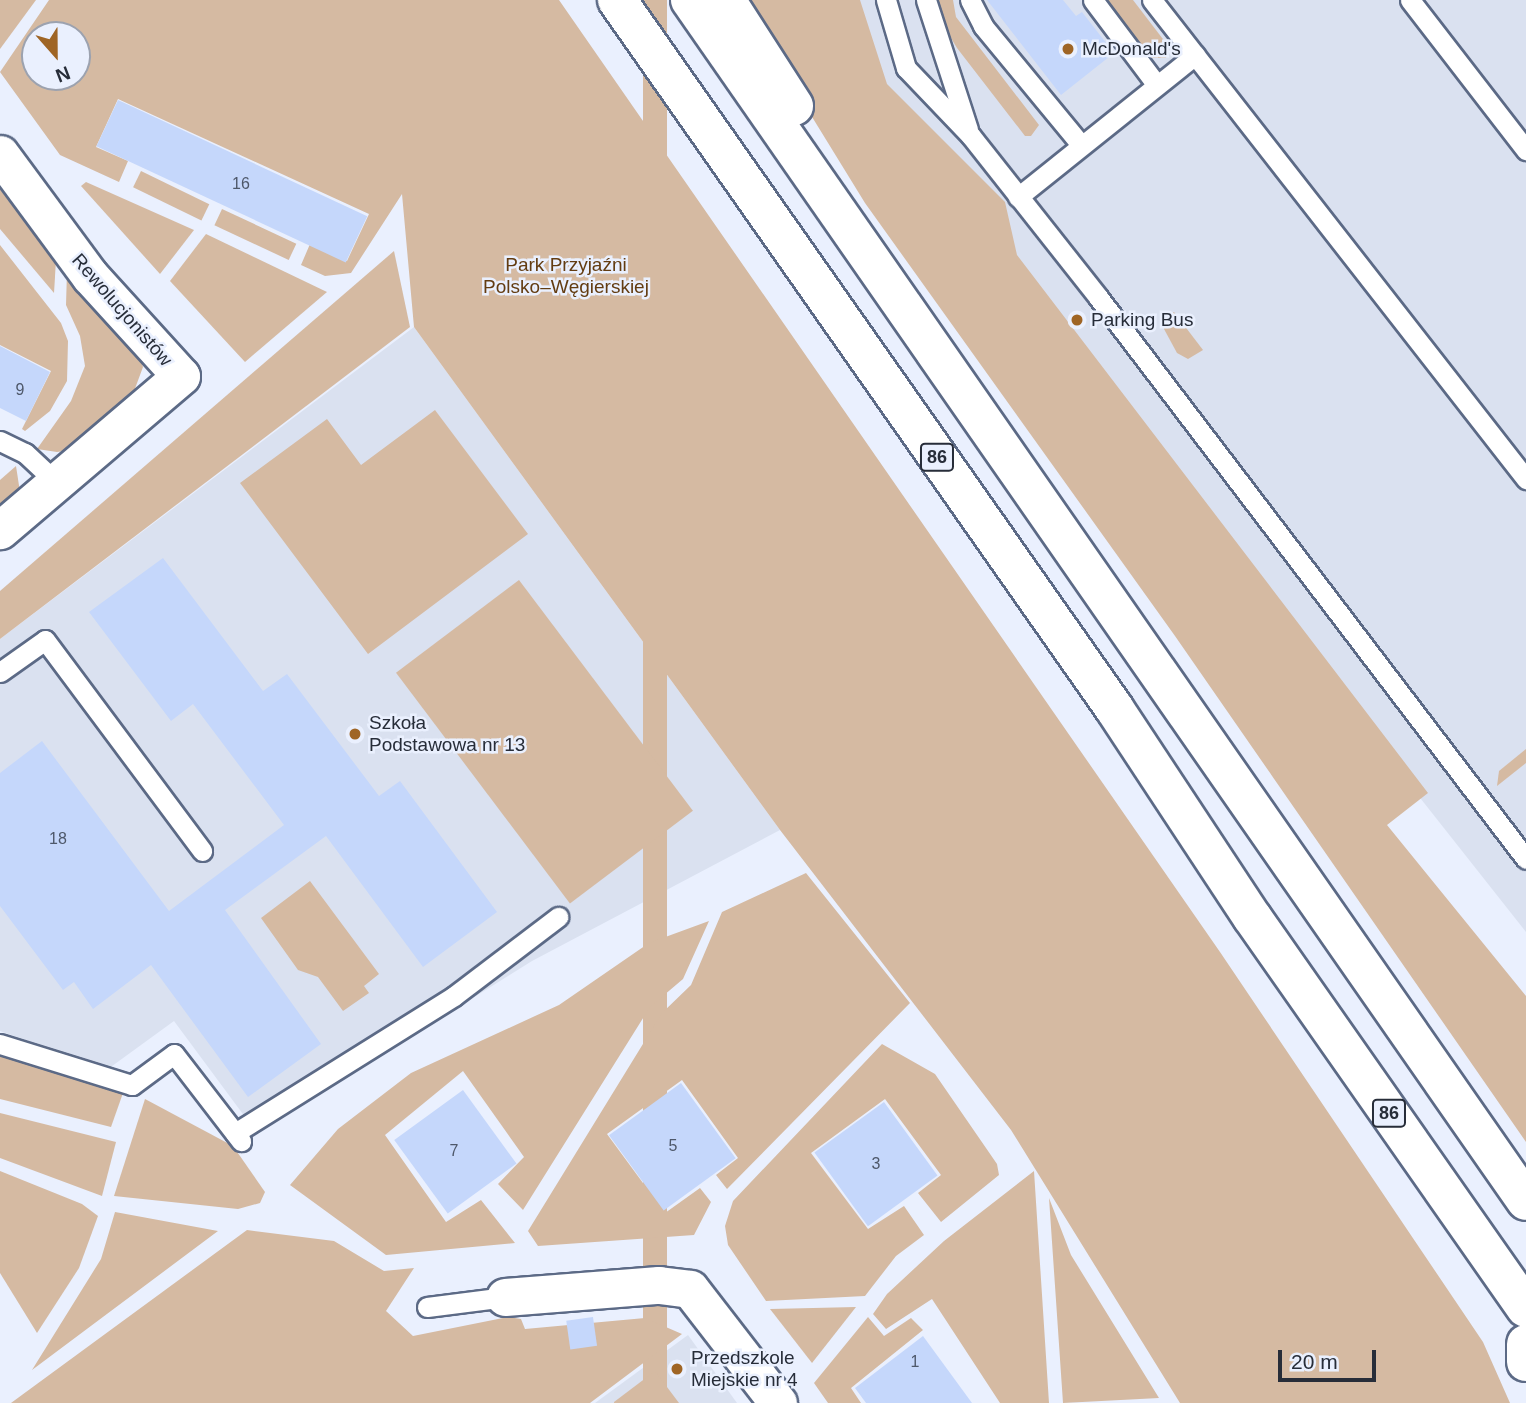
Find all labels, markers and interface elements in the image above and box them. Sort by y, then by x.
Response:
north arrow [21,21,91,91]
place label: McDonald's [1082,38,1181,60]
marker: McDonald's [1060,41,1076,57]
text: N [53,62,73,86]
house number: 16 [232,174,250,194]
street label: Rewolucjonistów [67,249,177,371]
park label: Park Przyjaźni Polsko–Węgierskiej [483,254,649,298]
place label: Parking Bus [1091,309,1193,331]
marker: Parking Bus [1069,312,1085,328]
house number: 9 [16,380,24,400]
road number: 86 [920,443,954,472]
place label: Szkoła Podstawowa nr 13 [369,712,525,756]
marker: Szkoła Podstawowa nr 13 [347,726,363,742]
house number: 18 [49,829,67,849]
road number: 86 [1372,1098,1406,1128]
house number: 5 [669,1136,677,1156]
house number: 7 [450,1141,458,1161]
house number: 3 [872,1154,880,1174]
scale bar [1281,1336,1379,1380]
place label: Przedszkole Miejskie nr 4 [691,1347,798,1391]
text: 20 m [1291,1350,1338,1373]
house number: 1 [911,1352,919,1372]
marker: Przedszkole Miejskie nr 4 [669,1361,685,1377]

